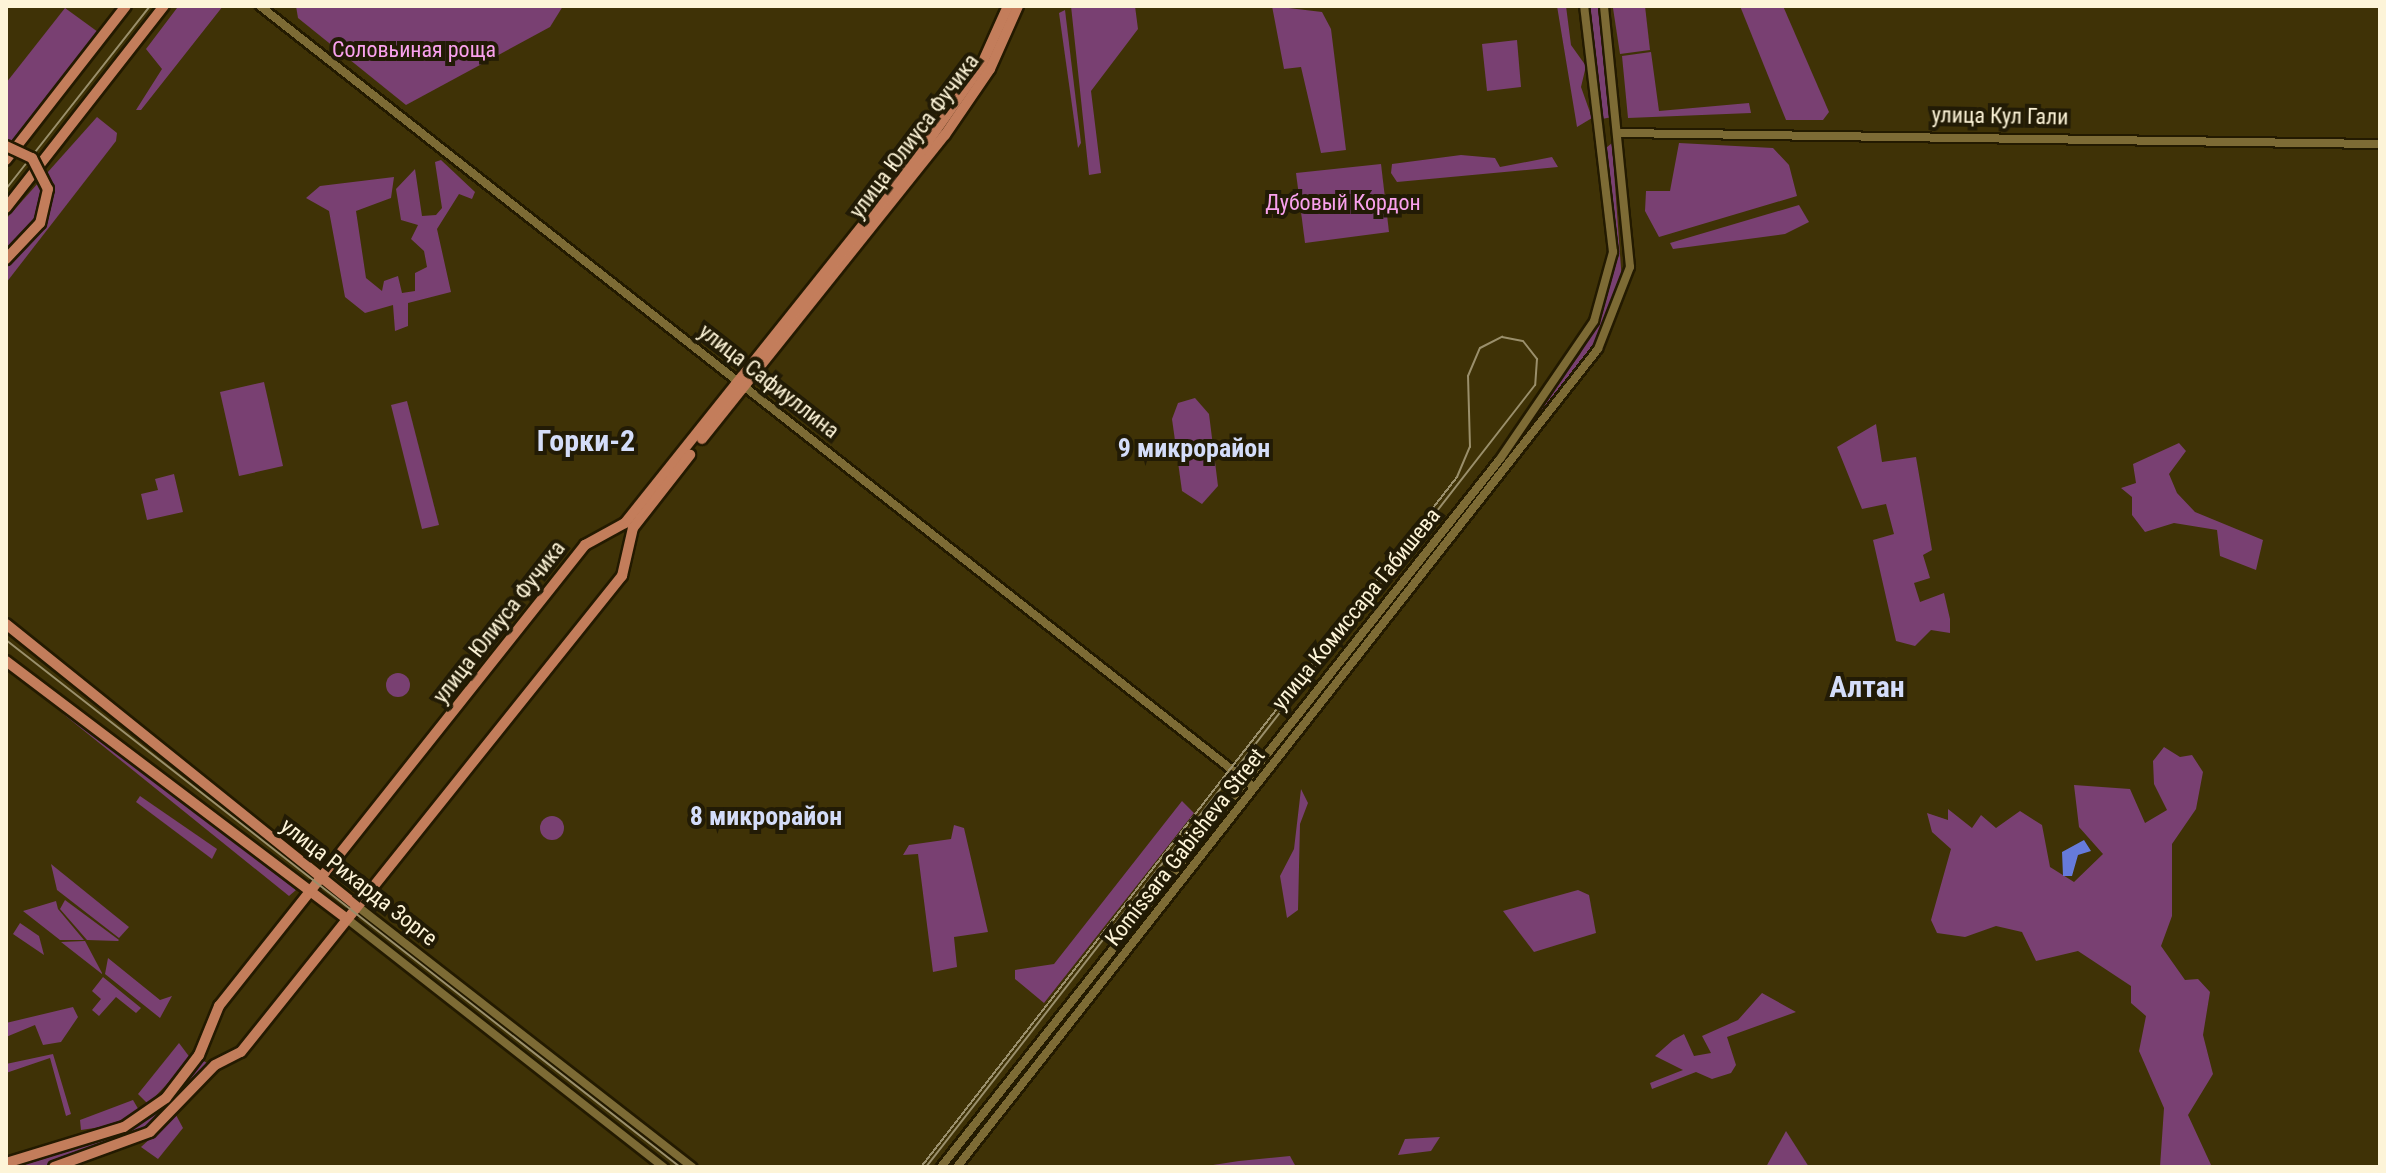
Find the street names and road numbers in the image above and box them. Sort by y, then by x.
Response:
street label: улица Юлиуса Фучика [844,49,984,223]
street label: улица Кул Гали [1931,102,2069,130]
street label: улица Сафиуллина [694,318,844,444]
street label: улица Комиссара Габишева [1266,503,1446,715]
street label: улица Юлиуса Фучика [427,535,571,709]
street label: Komissara Gabisheva Street [1100,743,1270,951]
street label: улица Рихарда Зорге [275,813,443,951]

